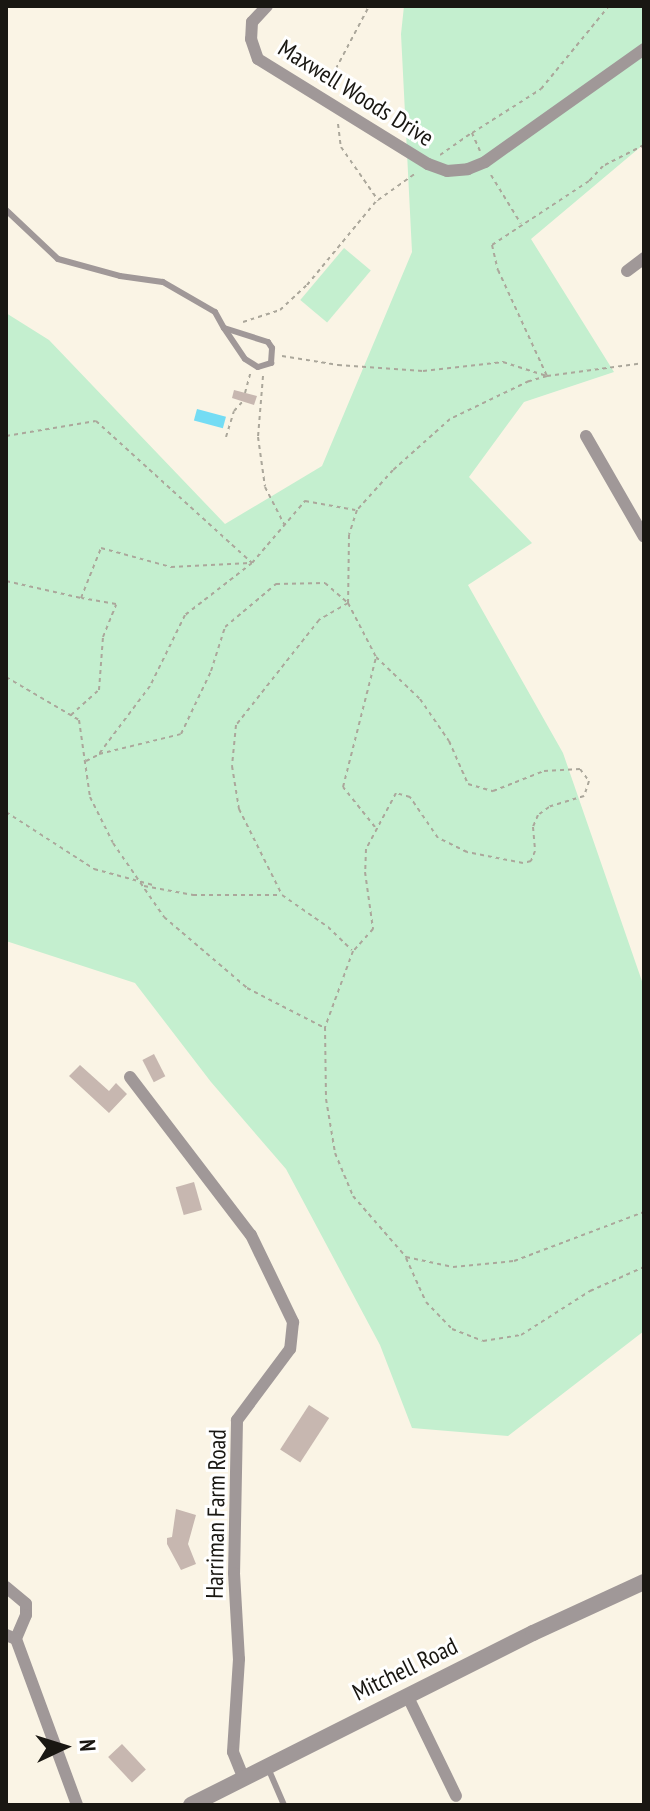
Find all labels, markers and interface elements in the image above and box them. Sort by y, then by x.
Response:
street label: Maxwell Woods Drive [273,34,439,152]
street label: Harriman Farm Road [200,1429,232,1599]
street label: Mitchell Road [348,1631,462,1707]
north arrow [24,1707,104,1787]
text: N [74,1738,102,1752]

